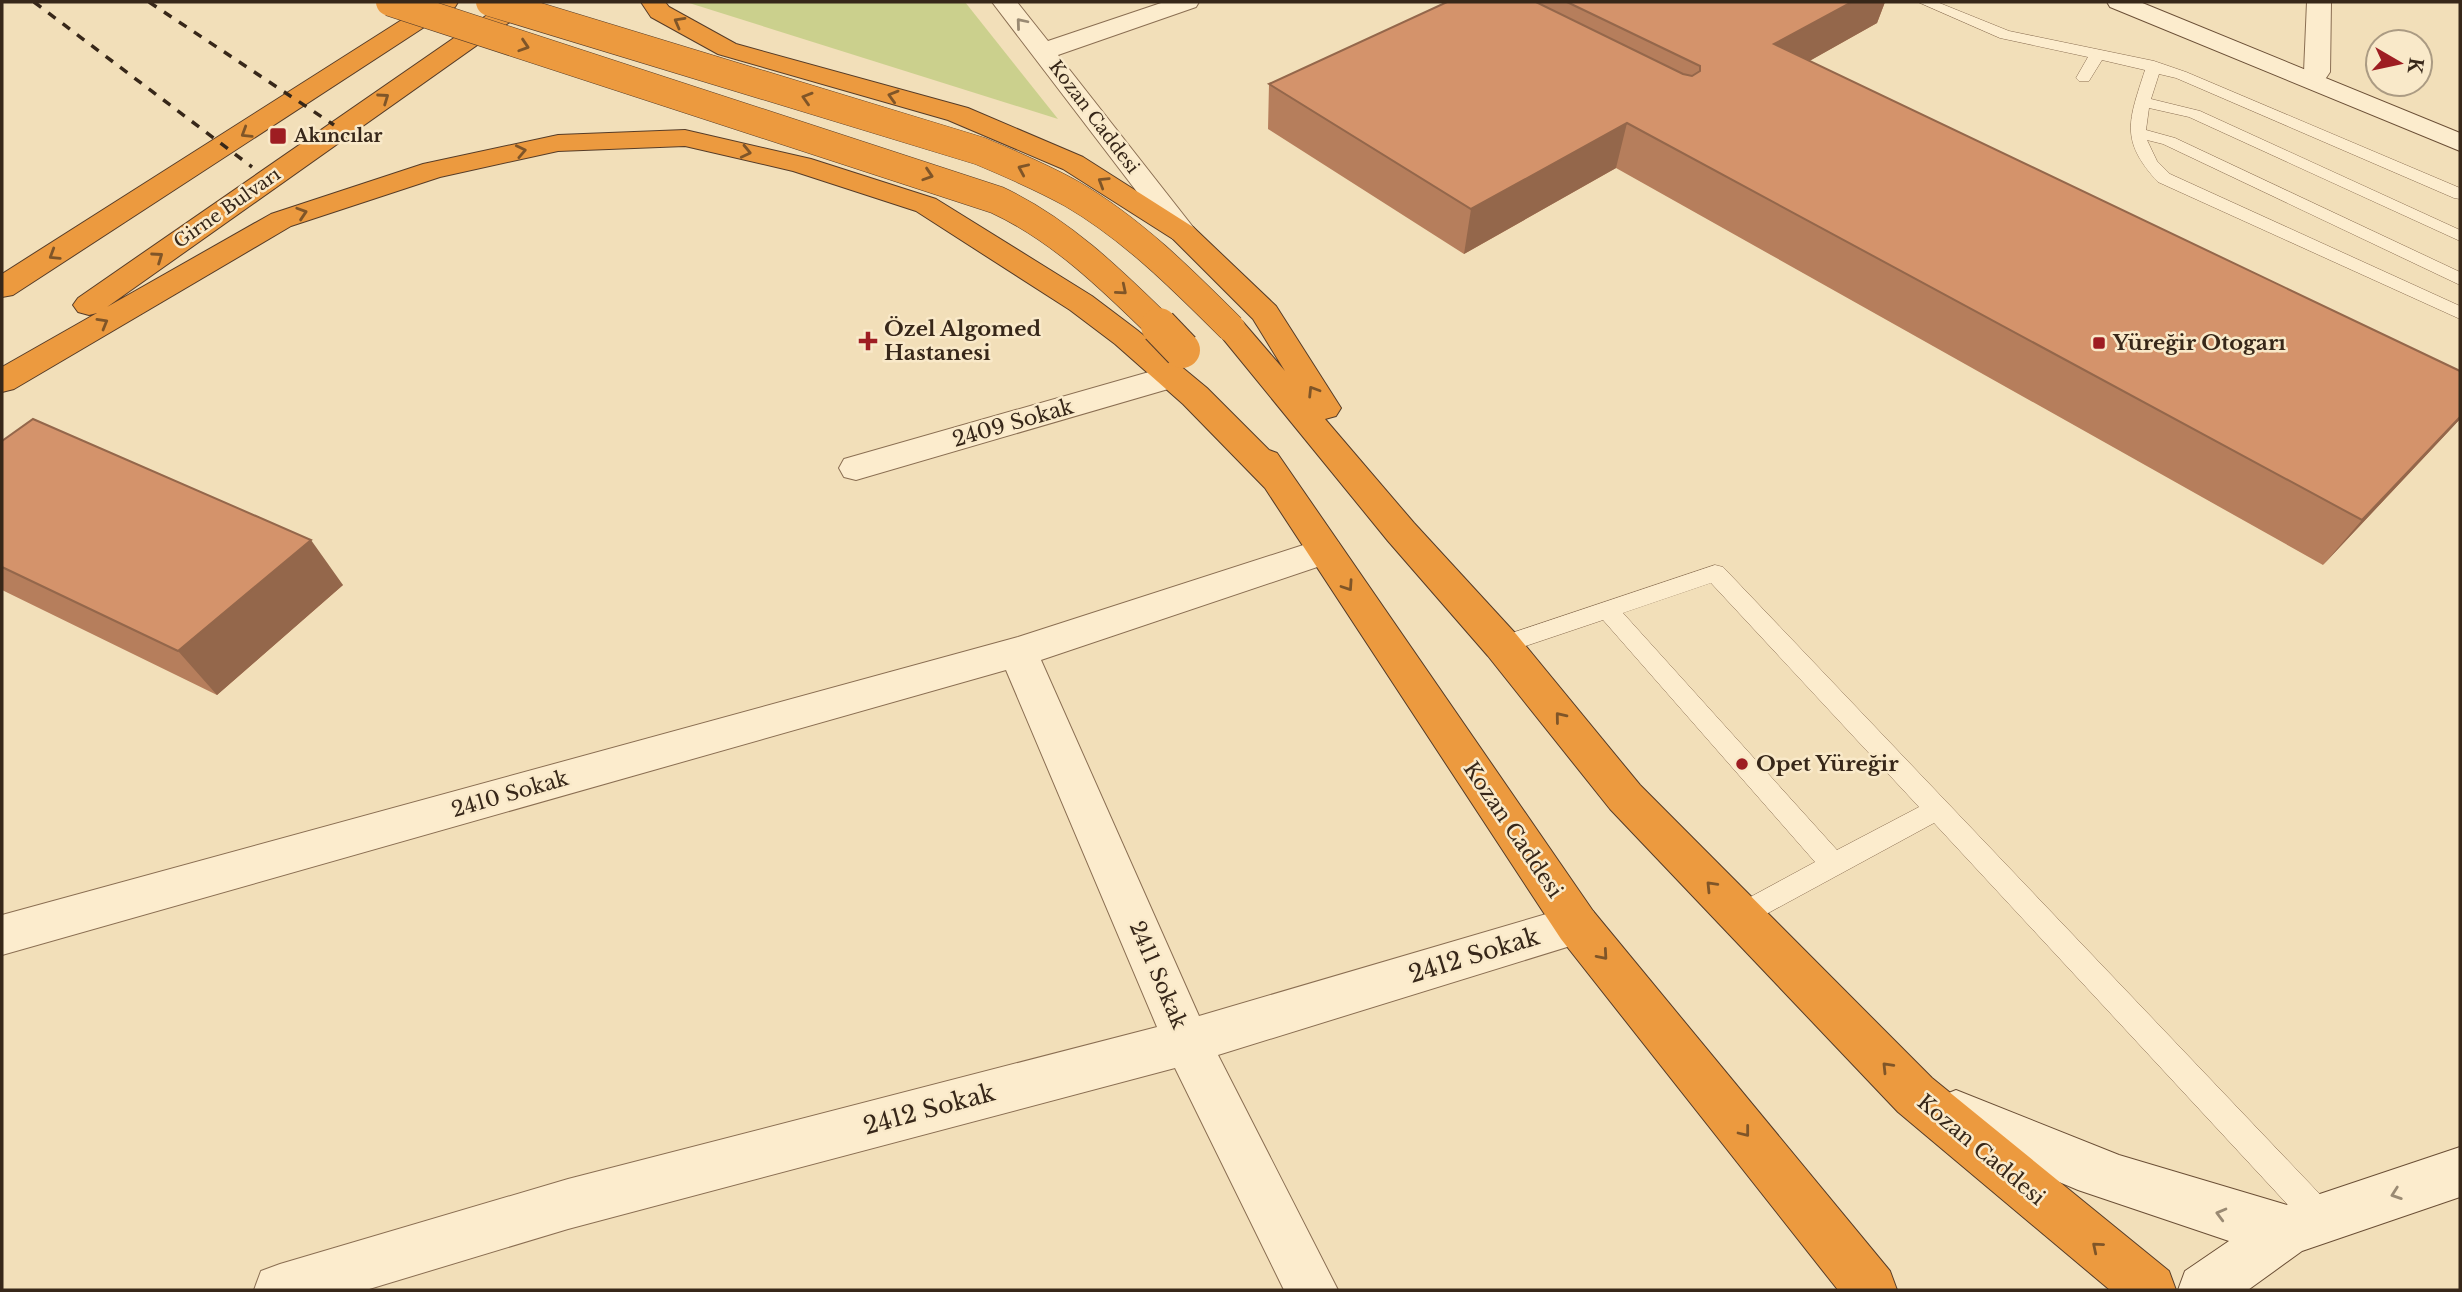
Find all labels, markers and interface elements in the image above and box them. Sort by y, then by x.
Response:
one-way arrow [674,17,687,30]
one-way arrow [1017,19,1030,31]
north arrow [2364,28,2434,98]
one-way arrow [518,37,530,52]
street label: Kozan Caddesi [1044,56,1144,178]
text: K [2403,56,2428,76]
one-way arrow [888,89,900,104]
one-way arrow [801,92,813,107]
one-way arrow [377,93,390,106]
one-way arrow [240,124,253,137]
place label: Akıncılar [293,125,382,147]
marker: Akıncılar [268,126,288,146]
one-way arrow [515,144,527,159]
one-way arrow [740,144,752,159]
street label: Girne Bulvarı [169,163,285,253]
one-way arrow [1017,163,1030,177]
one-way arrow [921,167,933,182]
one-way arrow [1098,178,1111,190]
one-way arrow [296,207,308,221]
one-way arrow [48,246,61,259]
one-way arrow [150,253,163,265]
one-way arrow [1114,281,1126,294]
place label: Özel Algomed Hastanesi [884,316,1042,366]
one-way arrow [96,318,109,331]
place label: Yüreğir Otogarı [2112,330,2286,356]
marker: Özel Algomed Hastanesi [858,331,878,351]
marker: Yüreğir Otogarı [2091,335,2107,351]
one-way arrow [1309,385,1322,398]
street label: 2409 Sokak [950,393,1076,453]
one-way arrow [1340,578,1352,591]
one-way arrow [1556,712,1568,725]
place label: Opet Yüreğir [1756,751,1899,777]
marker: Opet Yüreğir [1734,756,1750,772]
street label: Kozan Caddesi [1458,757,1568,903]
street label: 2410 Sokak [449,765,572,823]
one-way arrow [1707,882,1720,895]
street label: 2411 Sokak [1124,917,1192,1033]
street label: 2412 Sokak [1405,921,1543,989]
one-way arrow [1595,946,1607,959]
one-way arrow [1883,1062,1896,1075]
street label: 2412 Sokak [860,1077,998,1141]
street label: Kozan Caddesi [1912,1089,2050,1211]
one-way arrow [1737,1124,1749,1137]
one-way arrow [2390,1186,2402,1200]
one-way arrow [2215,1208,2227,1222]
one-way arrow [2093,1242,2105,1255]

